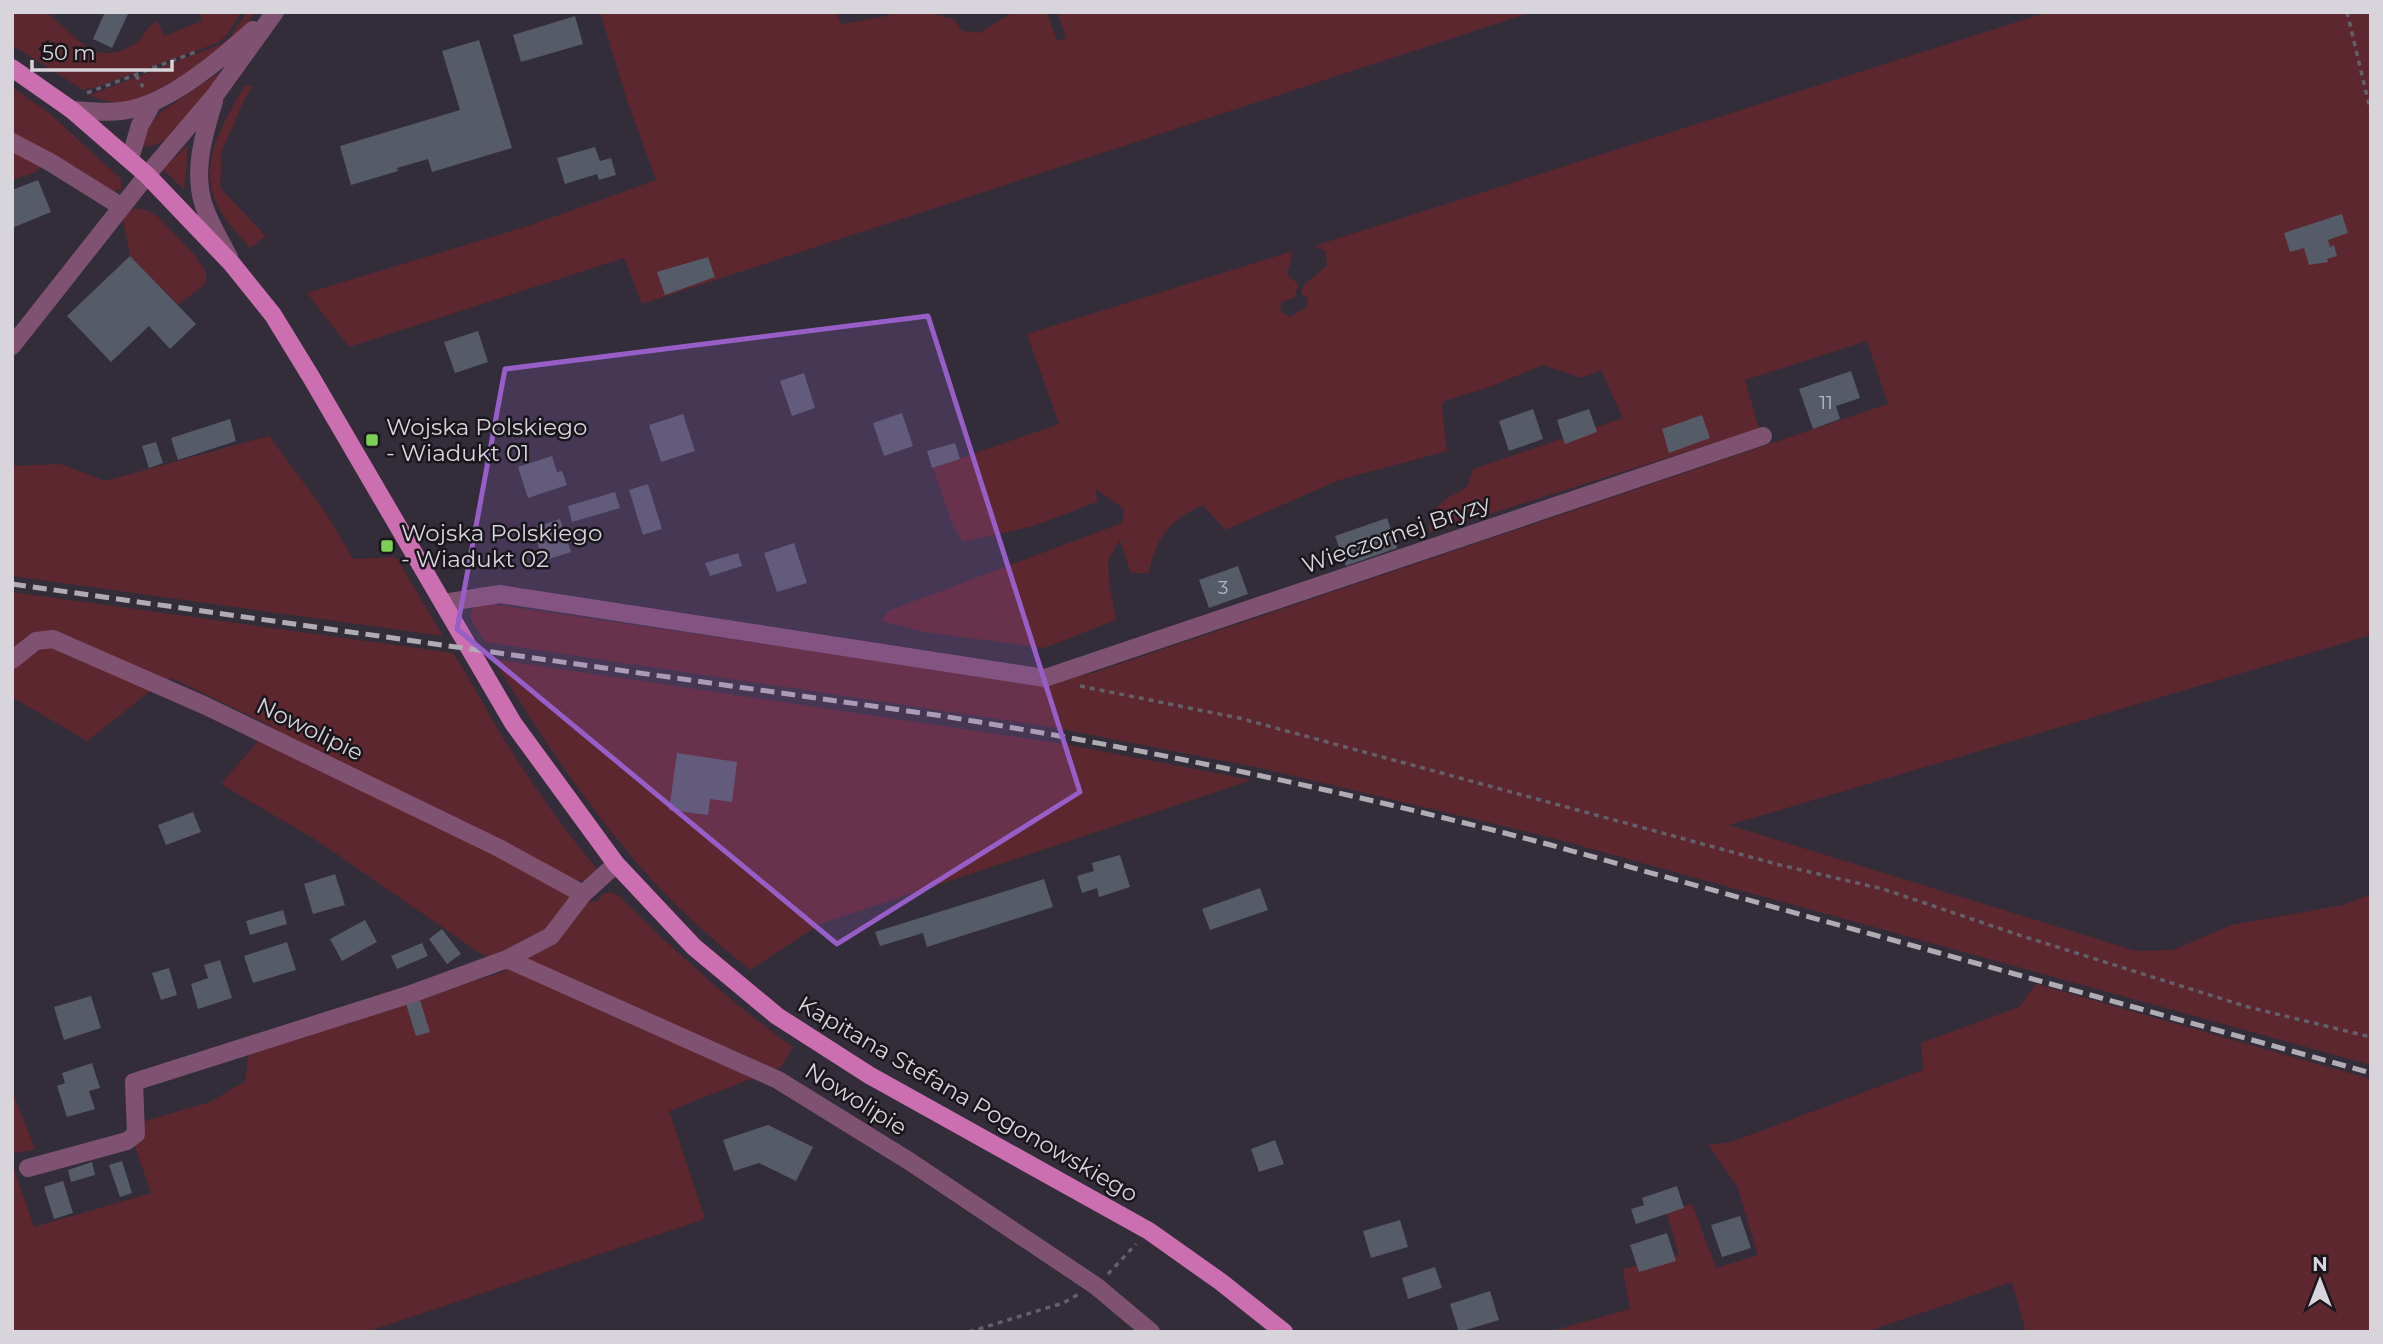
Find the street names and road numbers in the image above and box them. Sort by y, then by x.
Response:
street label: Wieczornej Bryzy [1298,489,1494,579]
street label: Nowolipie [252,691,368,767]
street label: Kapitana Stefana Pogonowskiego [793,990,1143,1208]
street label: Nowolipie [800,1057,912,1141]

